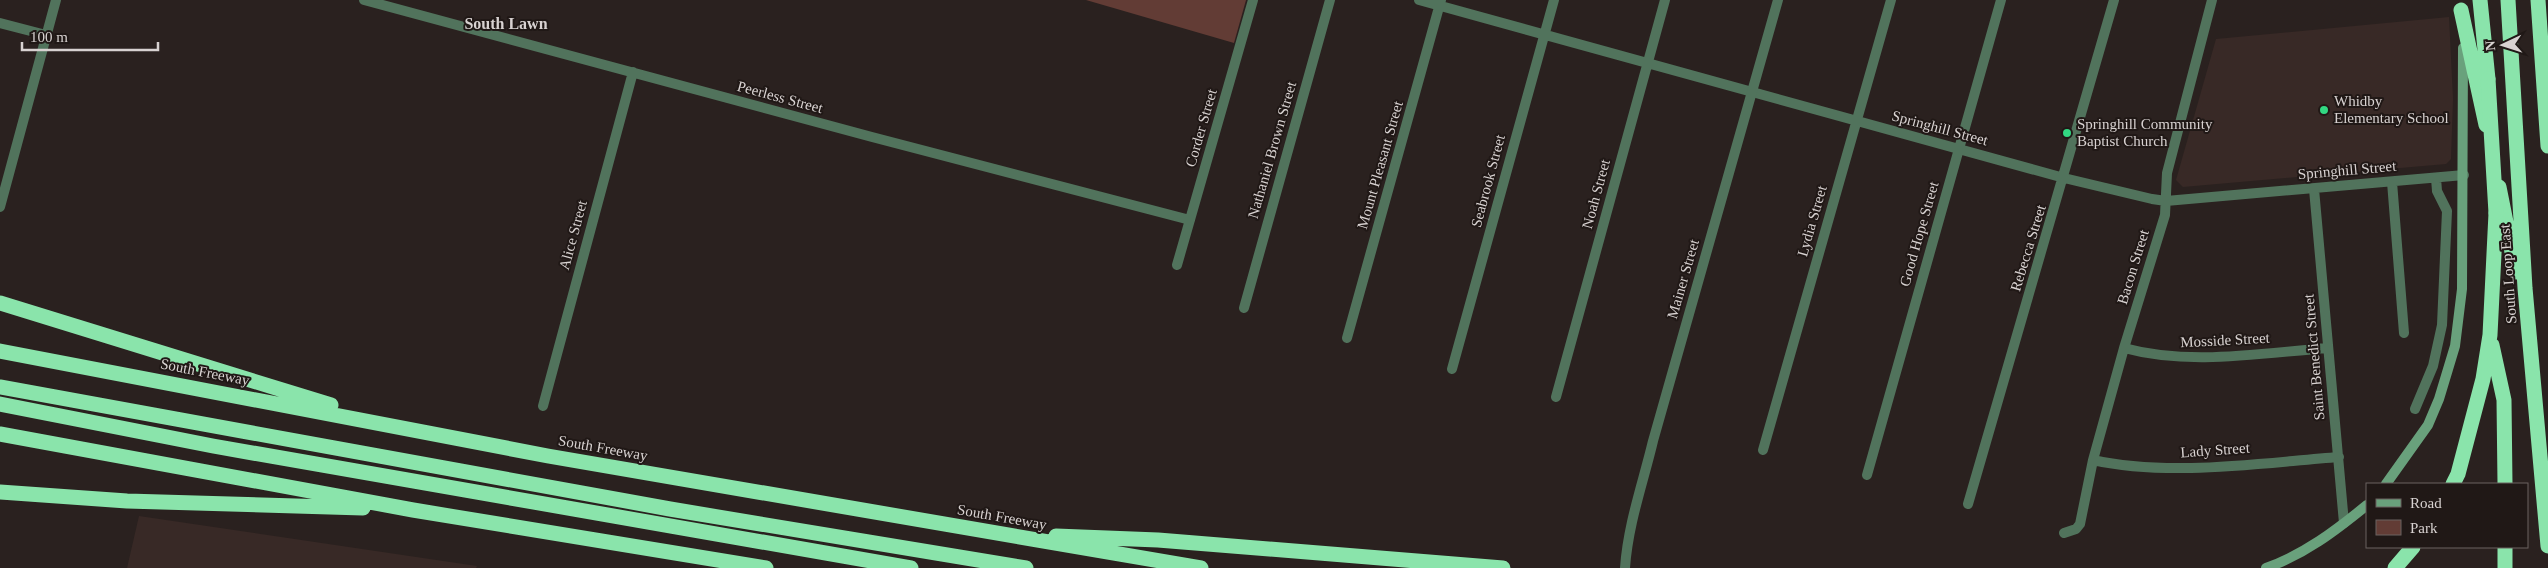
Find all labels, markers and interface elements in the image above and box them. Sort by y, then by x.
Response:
district label: South Lawn [464,15,548,32]
scale bar [22,20,159,52]
north arrow [2478,20,2528,70]
text: 100 m [30,29,68,45]
text: N [2483,40,2498,51]
street label: Peerless Street [735,78,825,116]
street label: Nathaniel Brown Street [1245,79,1299,220]
street label: Corder Street [1182,86,1220,169]
place label: Whidby Elementary School [2334,93,2449,126]
street label: Mount Pleasant Street [1354,98,1406,231]
marker: Whidby Elementary School [2318,104,2330,116]
street label: Springhill Street [1890,107,1991,149]
place label: Springhill Community Baptist Church [2077,116,2213,149]
marker: Springhill Community Baptist Church [2061,127,2073,139]
street label: Seabrook Street [1468,132,1508,229]
street label: Noah Street [1579,157,1613,230]
street label: Springhill Street [2297,158,2398,182]
street label: Good Hope Street [1896,179,1942,288]
street label: Lydia Street [1794,183,1830,258]
street label: Alice Street [556,198,590,271]
street label: Rebecca Street [2007,202,2049,293]
street label: South Loop East [2496,223,2519,324]
street label: Bacon Street [2114,227,2152,306]
street label: Mainer Street [1664,237,1702,321]
street label: Saint Benedict Street [2300,292,2327,421]
street label: Mosside Street [2180,330,2271,350]
street label: South Freeway [159,356,251,389]
street label: South Freeway [557,432,649,464]
street label: Lady Street [2180,440,2251,460]
legend [2366,483,2528,548]
text: Road [2410,495,2442,511]
street label: South Freeway [956,501,1048,533]
text: Park [2410,520,2438,536]

